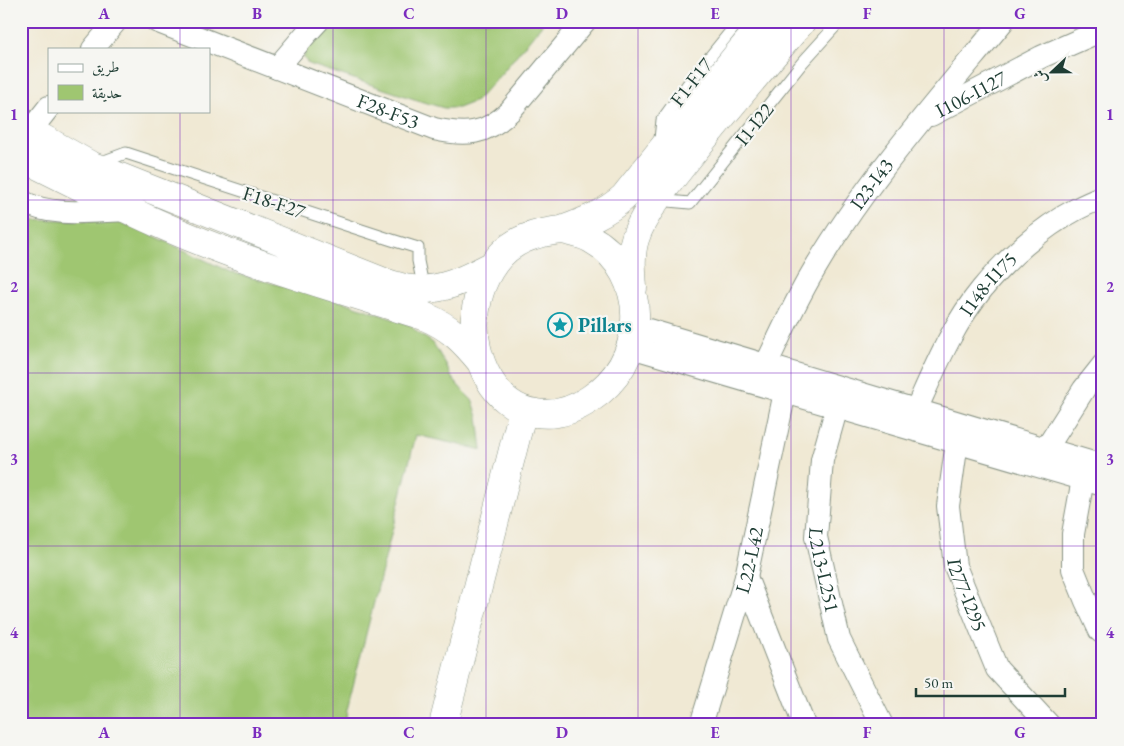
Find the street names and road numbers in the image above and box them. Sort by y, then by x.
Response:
street label: F1-F17 [664,52,718,112]
street label: I106-I127 [931,64,1011,123]
street label: F28-F53 [353,87,423,135]
street label: I1-I22 [729,97,779,151]
street label: I23-I43 [844,153,899,215]
street label: F18-F27 [239,180,309,224]
street label: I148-I175 [953,246,1022,321]
street label: L22-L42 [729,524,769,596]
street label: L213-L251 [803,526,846,615]
street label: I277-I295 [941,557,993,635]

